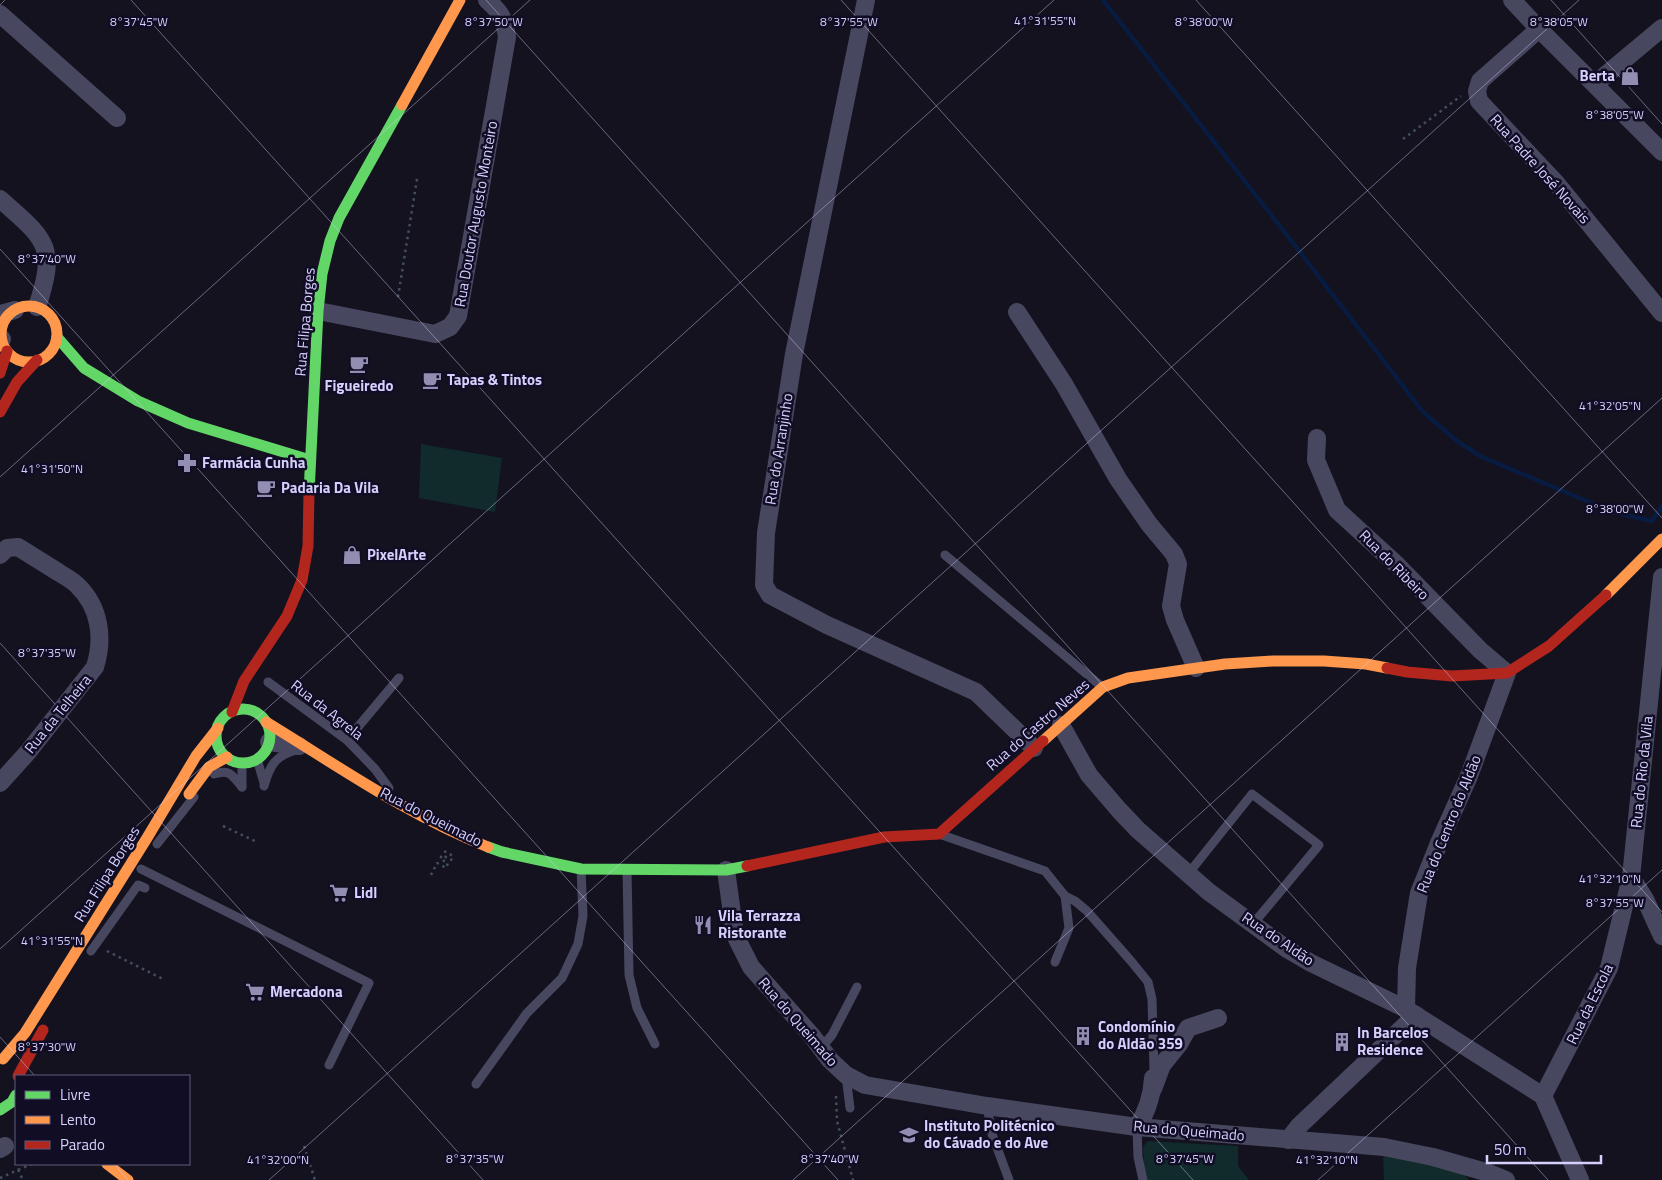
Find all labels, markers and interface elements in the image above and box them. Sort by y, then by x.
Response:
text: 41°31'55"N [1014,11,1076,30]
text: 8°37'45"W [110,12,168,31]
text: 8°37'50"W [465,12,523,31]
text: 8°37'55"W [820,12,878,31]
text: 8°38'00"W [1175,12,1233,31]
text: 8°38'05"W [1530,12,1588,31]
place label: Berta [1580,64,1615,87]
shop icon: Berta [1619,65,1641,87]
text: 8°38'05"W [1586,105,1644,124]
street label: Rua Padre José Novais [1485,109,1596,229]
street label: Rua Doutor Augusto Monteiro [448,119,503,309]
text: 8°37'40"W [18,249,76,268]
street label: Rua Filipa Borges [288,267,321,377]
cafe icon: Figueiredo [348,353,370,375]
place label: Tapas & Tintos [447,368,542,391]
cafe icon: Tapas & Tintos [421,369,443,391]
place label: Figueiredo [324,374,394,397]
street label: Rua do Arranjinho [758,391,799,506]
text: 41°32'05"N [1579,396,1641,415]
place label: Farmácia Cunha [202,451,306,474]
pharmacy icon: Farmácia Cunha [176,452,198,474]
text: 41°31'50"N [21,459,83,478]
place label: Padaria Da Vila [281,476,379,499]
cafe icon: Padaria Da Vila [255,477,277,499]
text: 8°38'00"W [1586,499,1644,518]
street label: Rua do Ribeiro [1354,524,1435,605]
place label: PixelArte [367,543,426,566]
shop icon: PixelArte [341,544,363,566]
text: 8°37'35"W [18,643,76,662]
street label: Rua da Telheira [18,669,97,758]
street label: Rua do Castro Neves [981,673,1094,776]
street label: Rua da Agrela [286,674,369,746]
street label: Rua do Rio da Vila [1624,714,1659,829]
street label: Rua do Centro do Aldão [1410,751,1487,896]
street label: Rua do Queimado [376,781,486,852]
street label: Rua Filipa Borges [68,821,145,926]
text: 41°32'10"N [1579,869,1641,888]
place label: Lidl [354,881,377,904]
supermarket icon: Lidl [328,882,350,904]
text: 8°37'55"W [1586,893,1644,912]
place label: Vila Terrazza Ristorante [718,904,801,944]
street label: Rua do Aldão [1237,906,1319,971]
restaurant icon: Vila Terrazza Ristorante [692,914,714,936]
text: 41°31'55"N [21,931,83,950]
street label: Rua da Escola [1560,959,1619,1048]
street label: Rua do Queimado [753,972,844,1071]
place label: Mercadona [270,980,343,1003]
supermarket icon: Mercadona [244,981,266,1003]
place label: Condomínio do Aldão 359 [1098,1015,1183,1055]
place label: In Barcelos Residence [1357,1021,1429,1061]
building icon: Condomínio do Aldão 359 [1072,1025,1094,1047]
building icon: In Barcelos Residence [1331,1031,1353,1053]
text: 8°37'30"W [18,1037,76,1056]
legend [15,1075,190,1165]
text: Livre [60,1083,90,1106]
text: Lento [60,1108,96,1131]
place label: Instituto Politécnico do Cávado e do Ave [924,1114,1055,1154]
street label: Rua do Queimado [1132,1114,1246,1147]
school or university icon: Instituto Politécnico do Cávado e do Ave [898,1124,920,1146]
scale bar [1487,1132,1601,1164]
text: Parado [60,1133,105,1156]
text: 50 m [1494,1138,1527,1161]
text: 8°37'35"W [446,1149,504,1168]
text: 8°37'40"W [801,1149,859,1168]
text: 8°37'45"W [1156,1149,1214,1168]
text: 41°32'00"N [247,1150,309,1169]
text: 41°32'10"N [1296,1150,1358,1169]

